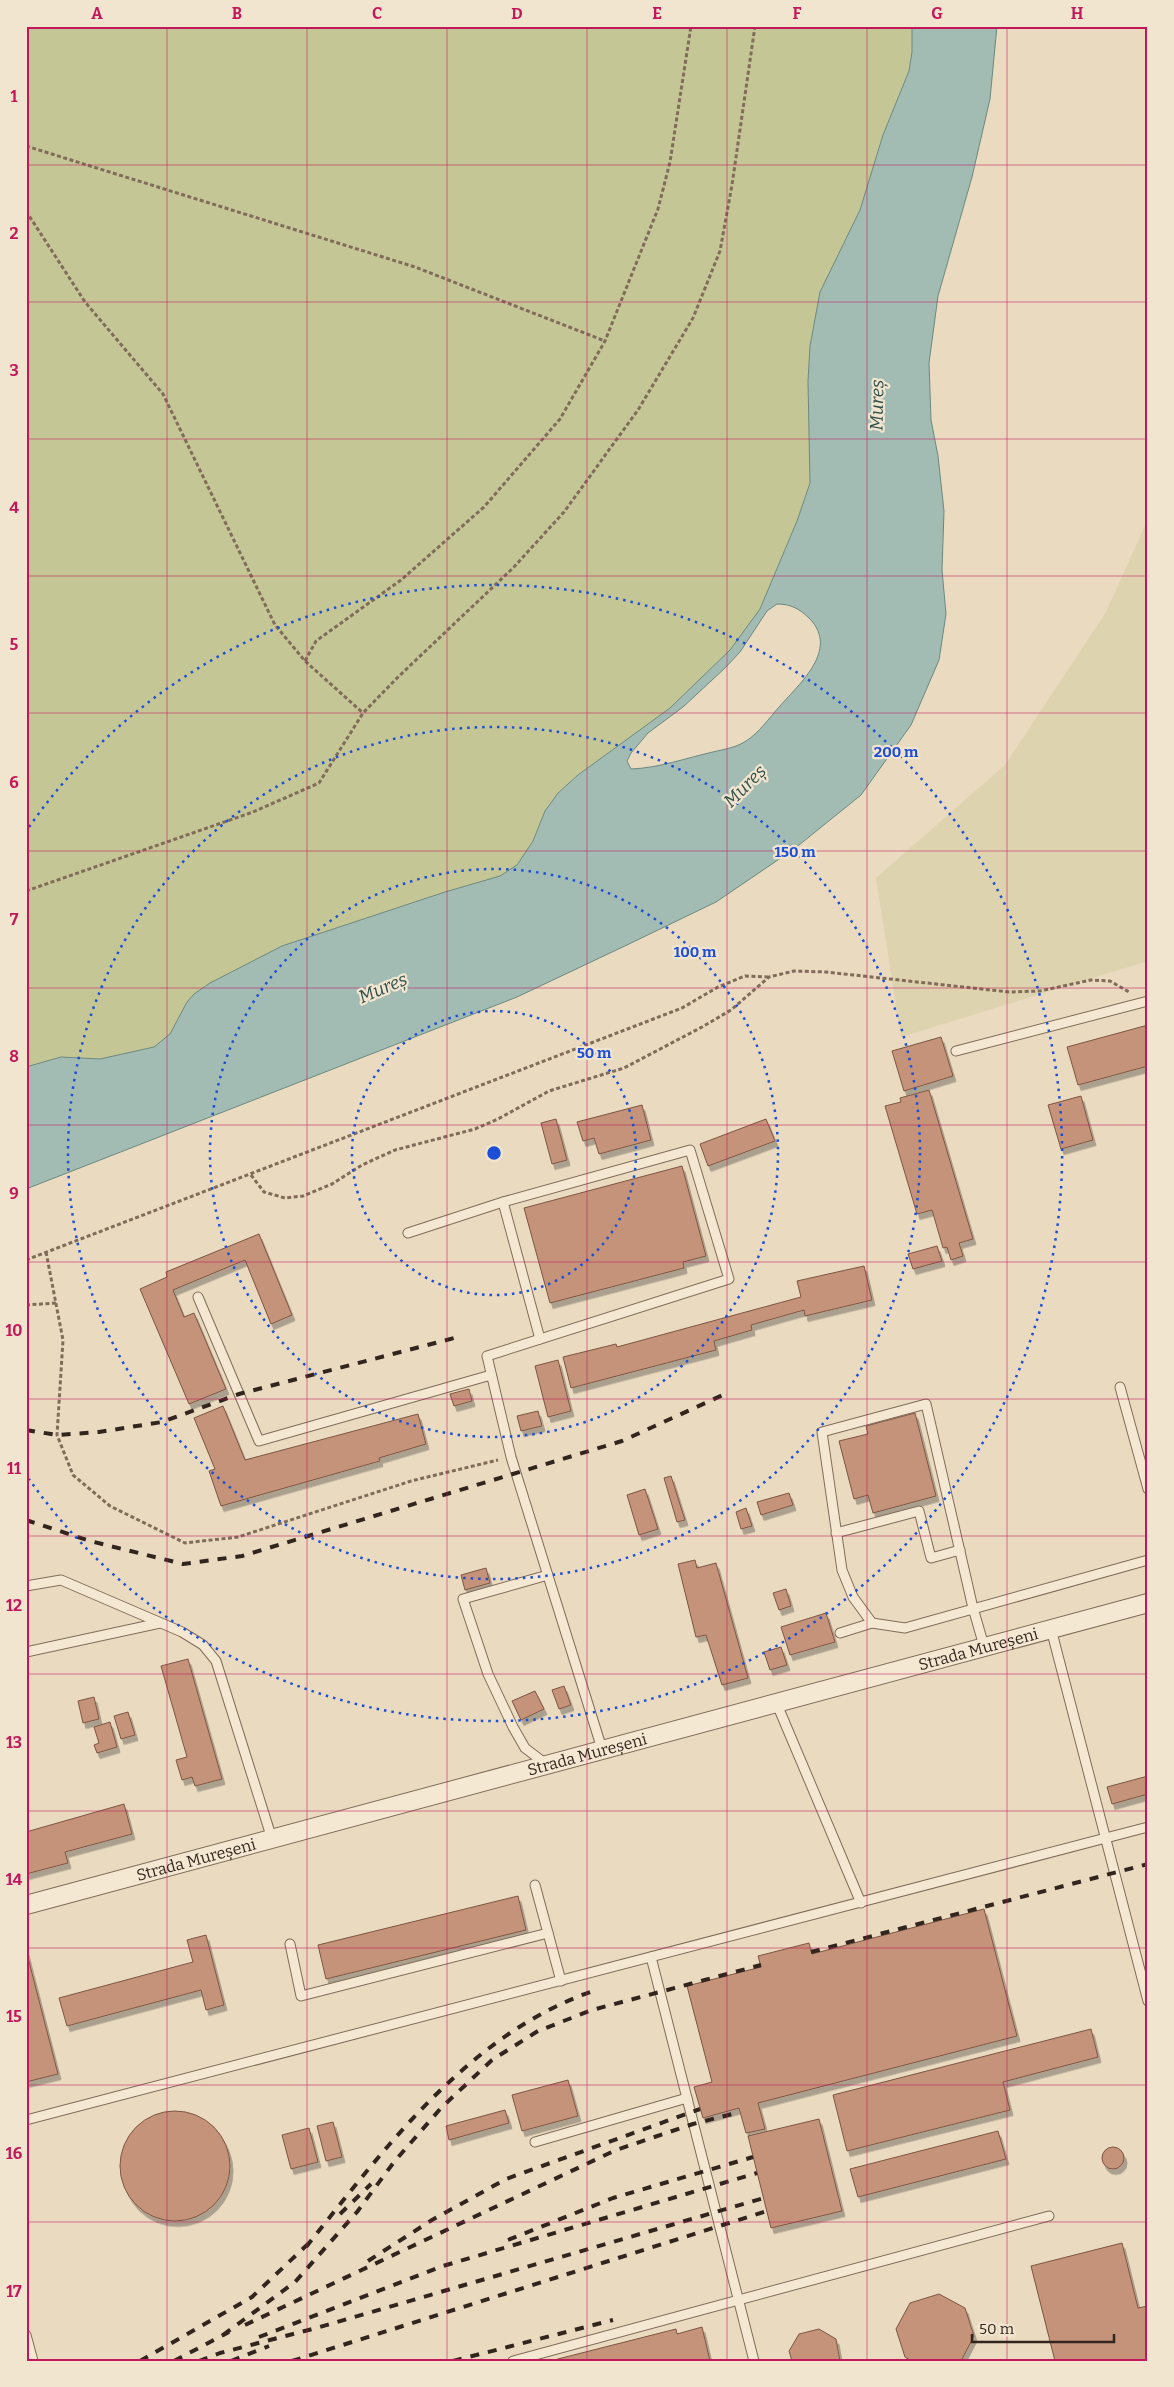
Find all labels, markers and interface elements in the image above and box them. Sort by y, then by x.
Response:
text: A [91,4,103,23]
text: B [232,4,242,23]
text: C [372,4,382,23]
text: D [511,4,523,23]
text: E [652,4,662,23]
text: F [793,4,802,23]
text: G [931,4,943,23]
text: H [1071,4,1084,23]
text: 1 [11,87,18,106]
text: 2 [9,224,19,243]
text: 3 [9,361,19,380]
water label: Mureș [866,379,888,431]
text: 4 [9,498,19,517]
text: 5 [10,635,19,654]
text: 200 m [874,743,919,761]
water label: Mureș [719,760,771,812]
text: 6 [9,773,19,792]
text: 150 m [774,843,816,861]
text: 7 [10,910,19,929]
text: 100 m [674,943,717,961]
water label: Mureș [355,968,411,1008]
text: 50 m [577,1044,612,1062]
text: 8 [9,1047,19,1066]
centre of rings [485,1144,503,1162]
text: 9 [9,1184,19,1203]
text: 10 [5,1321,23,1340]
text: 11 [7,1459,21,1478]
text: 12 [6,1596,22,1615]
street label: Strada Mureșeni [916,1624,1040,1674]
street label: Strada Mureșeni [525,1729,649,1780]
text: 13 [6,1733,22,1752]
street label: Strada Mureșeni [134,1835,258,1885]
text: 14 [6,1870,23,1889]
text: 15 [6,2007,22,2026]
text: 16 [6,2144,23,2163]
text: 17 [6,2282,22,2301]
scale bar [972,2312,1114,2344]
text: 50 m [979,2320,1015,2338]

